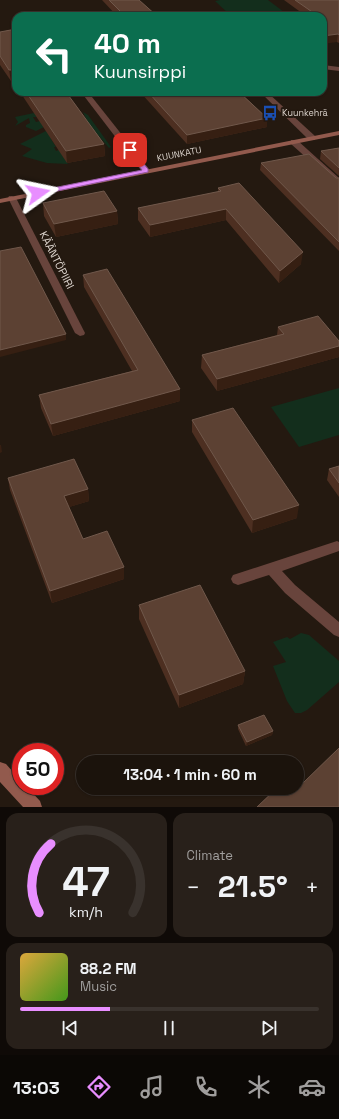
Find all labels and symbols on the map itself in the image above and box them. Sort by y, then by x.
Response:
bus stop icon: Kuunkehrä [261,104,279,122]
place label: Kuunkehrä [282,107,328,119]
pin [113,133,147,167]
street label: KUUNKATU [156,144,202,164]
position arrow [17,172,59,214]
street label: KÄÄNTÖPIIRI [36,228,78,291]
speed limit sign: 50 [12,743,64,795]

